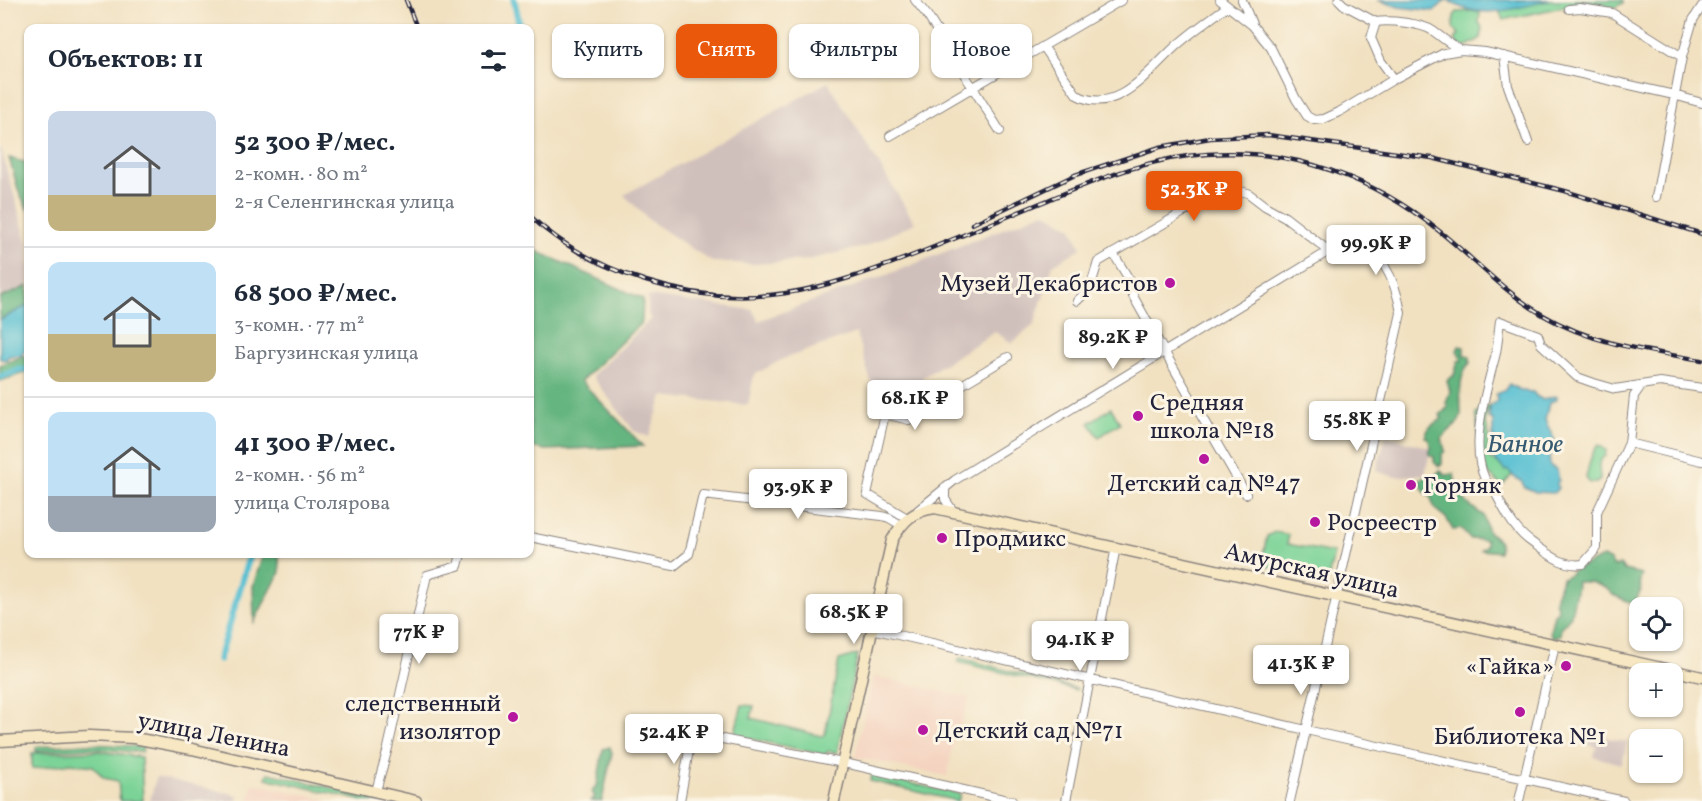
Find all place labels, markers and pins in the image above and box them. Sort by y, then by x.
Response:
pin: 52.3K ₽ [1139,171,1249,222]
pin: 99.9K ₽ [1321,225,1431,276]
place label: Музей Декабристов [940,268,1158,302]
marker: Музей Декабристов [1163,276,1177,290]
pin: 89.2K ₽ [1058,319,1168,370]
pin: 68.1K ₽ [860,380,970,431]
place label: Средняя школа №18 [1150,387,1275,449]
pin: 55.8K ₽ [1302,401,1412,452]
marker: Средняя школа №18 [1131,409,1145,423]
marker: Детский сад №47 [1197,452,1211,466]
place label: Детский сад №47 [1107,468,1301,502]
pin: 93.9K ₽ [743,469,853,520]
place label: Горняк [1423,470,1501,504]
marker: Горняк [1404,478,1418,492]
place label: Росреестр [1327,507,1437,541]
marker: Росреестр [1308,515,1322,529]
place label: Продмикс [954,523,1066,557]
marker: Продмикс [935,531,949,545]
pin: 68.5K ₽ [799,594,909,645]
pin: 77K ₽ [377,614,461,665]
pin: 94.1K ₽ [1025,621,1135,672]
pin: 41.3K ₽ [1246,645,1356,696]
place label: «Гайка» [1466,651,1554,685]
marker: «Гайка» [1559,659,1573,673]
place label: следственный изолятор [345,688,501,750]
marker: Библиотека №1 [1513,705,1527,719]
marker: следственный изолятор [506,710,520,724]
pin: 52.4K ₽ [619,714,729,765]
place label: Детский сад №71 [935,715,1123,749]
place label: Библиотека №1 [1434,721,1606,755]
marker: Детский сад №71 [916,723,930,737]

